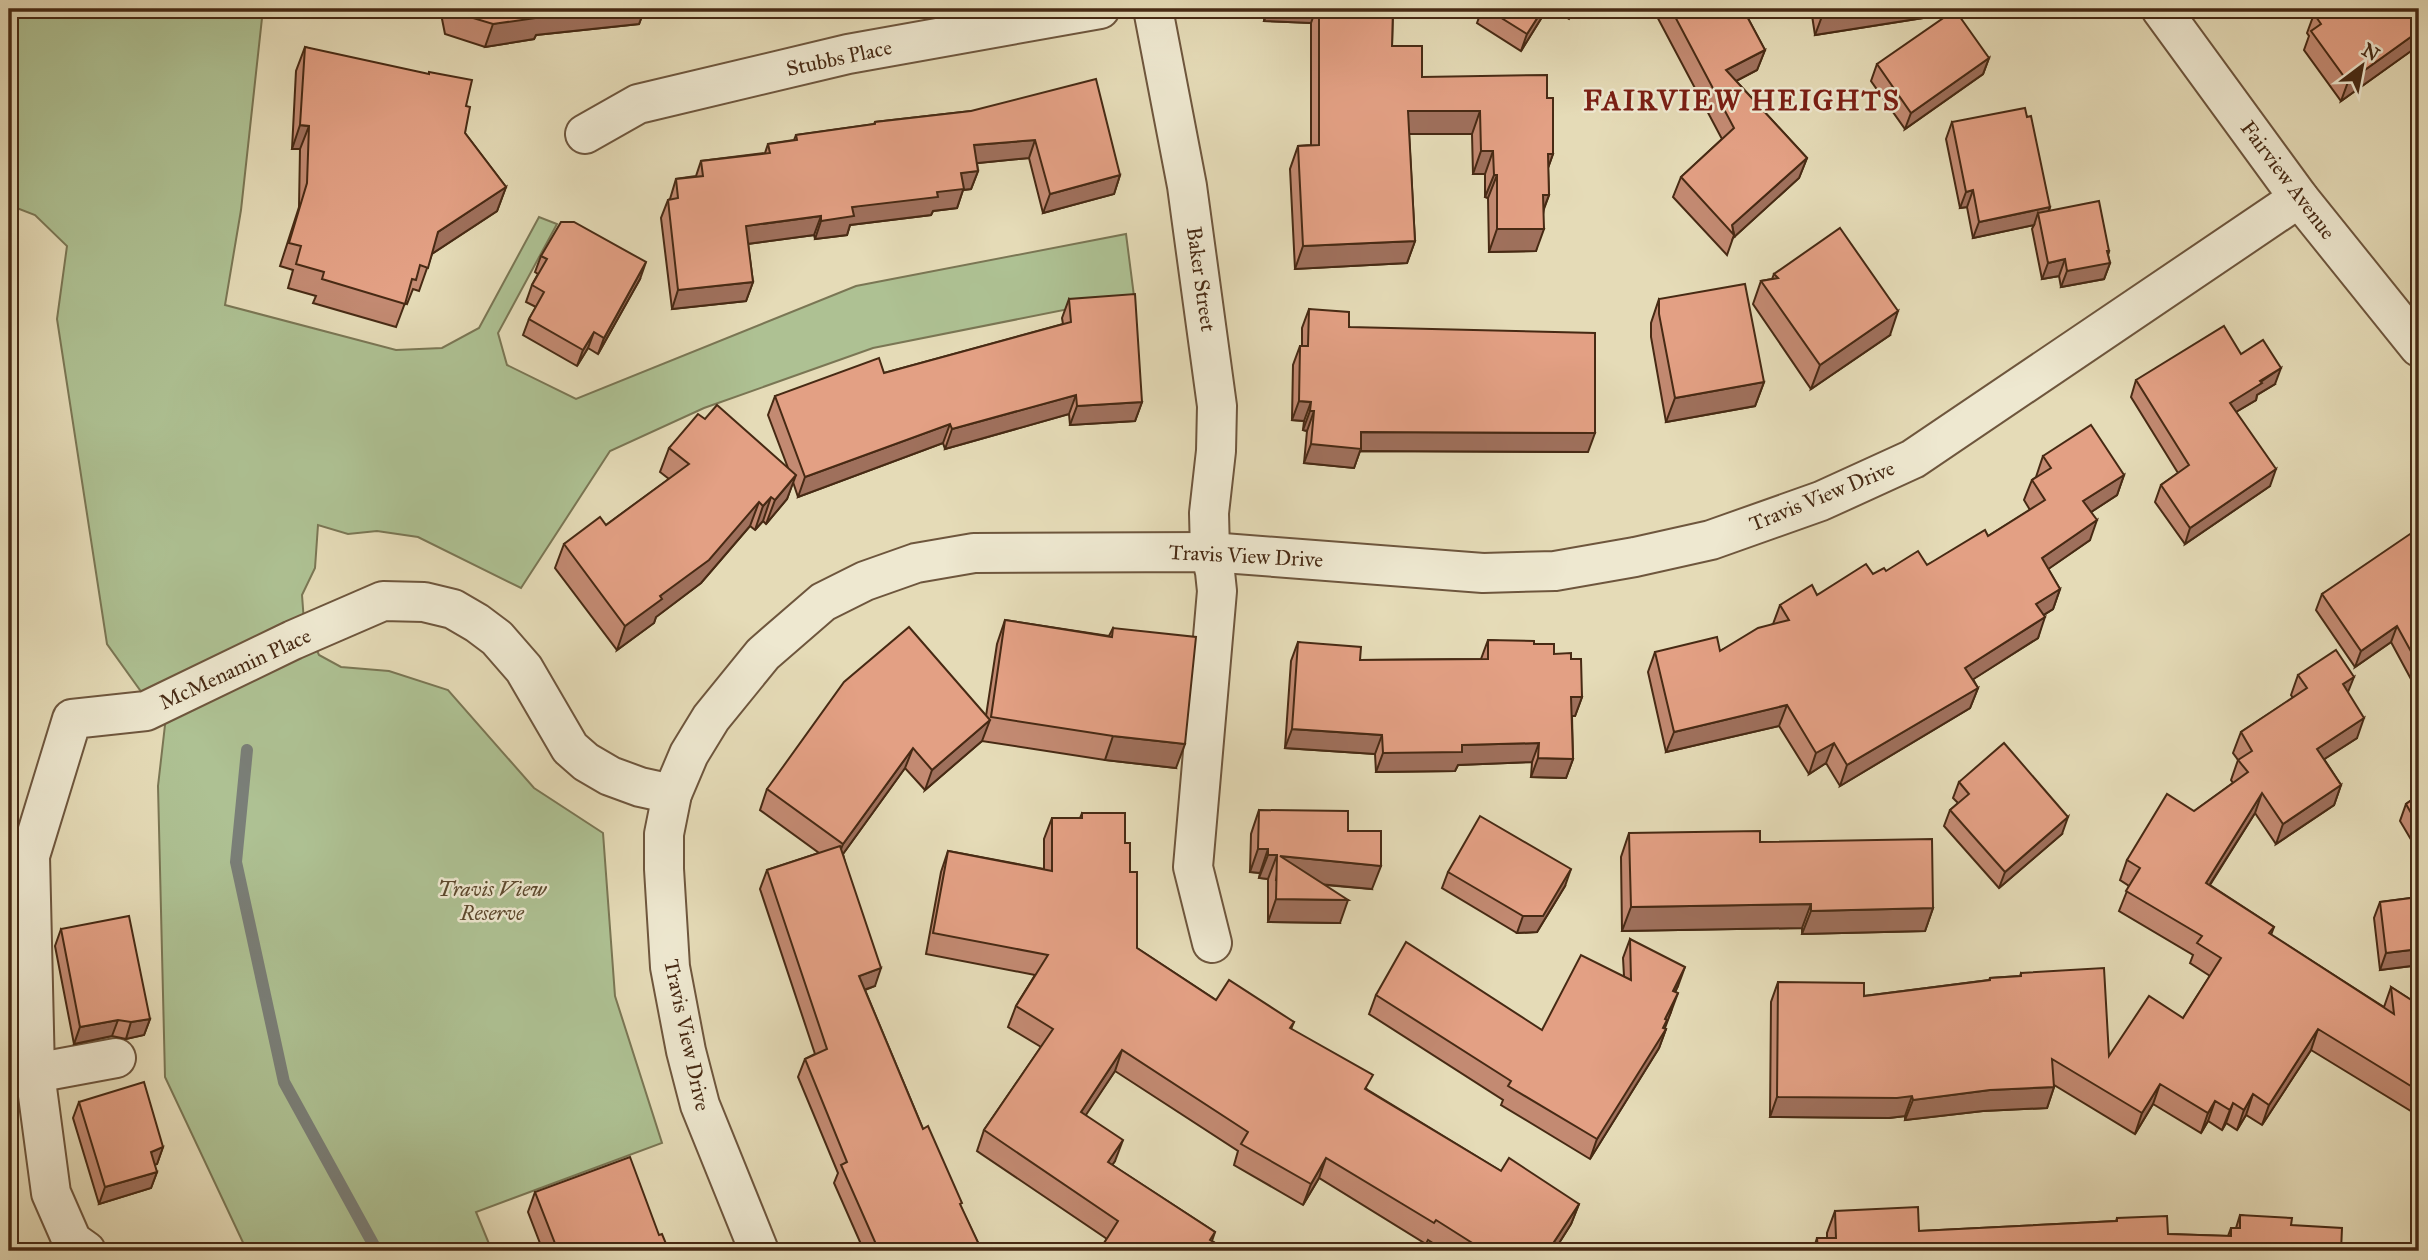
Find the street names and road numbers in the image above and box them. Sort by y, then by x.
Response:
street label: Stubbs Place [784,34,894,82]
street label: Fairview Avenue [2235,116,2341,245]
street label: Baker Street [1181,225,1221,334]
street label: Travis View Drive [1746,455,1899,537]
street label: Travis View Drive [1168,539,1324,573]
street label: McMenamin Place [155,622,315,715]
street label: Travis View Drive [658,957,716,1113]

